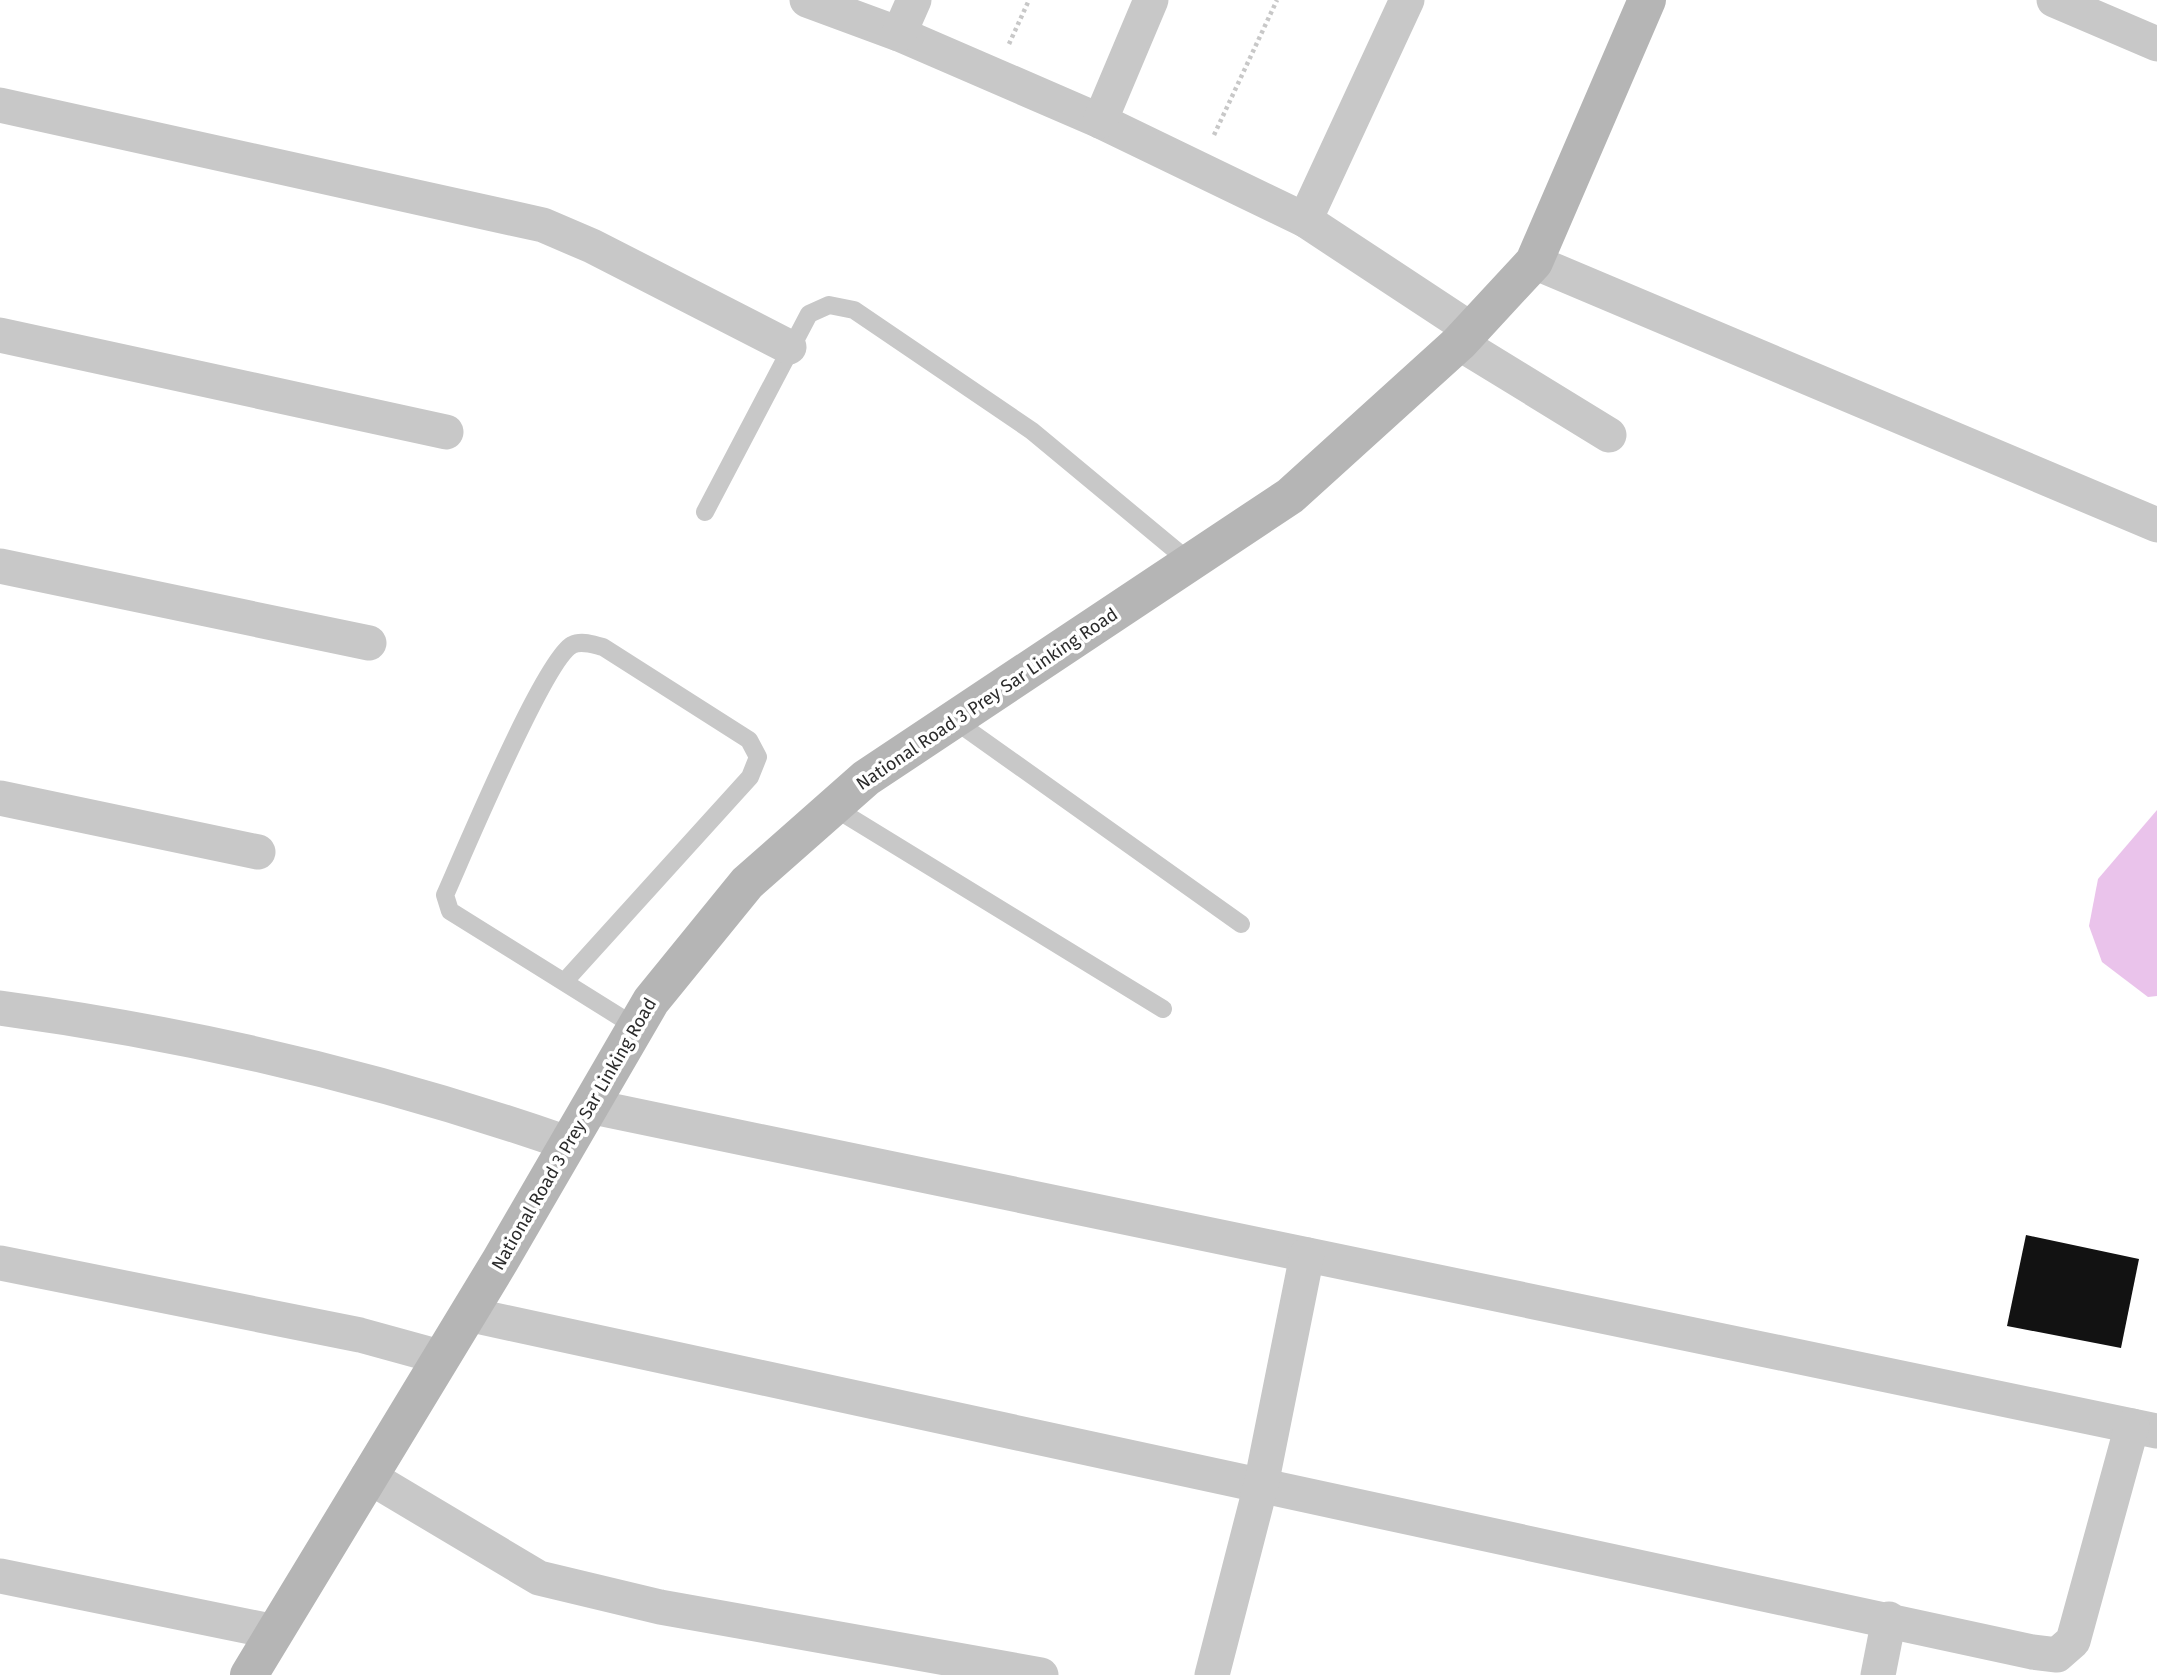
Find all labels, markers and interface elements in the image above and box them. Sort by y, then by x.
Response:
street label: National Road 3 Prey Sar Linking Road [852,603,1122,795]
street label: National Road 3 Prey Sar Linking Road [487,994,661,1274]

